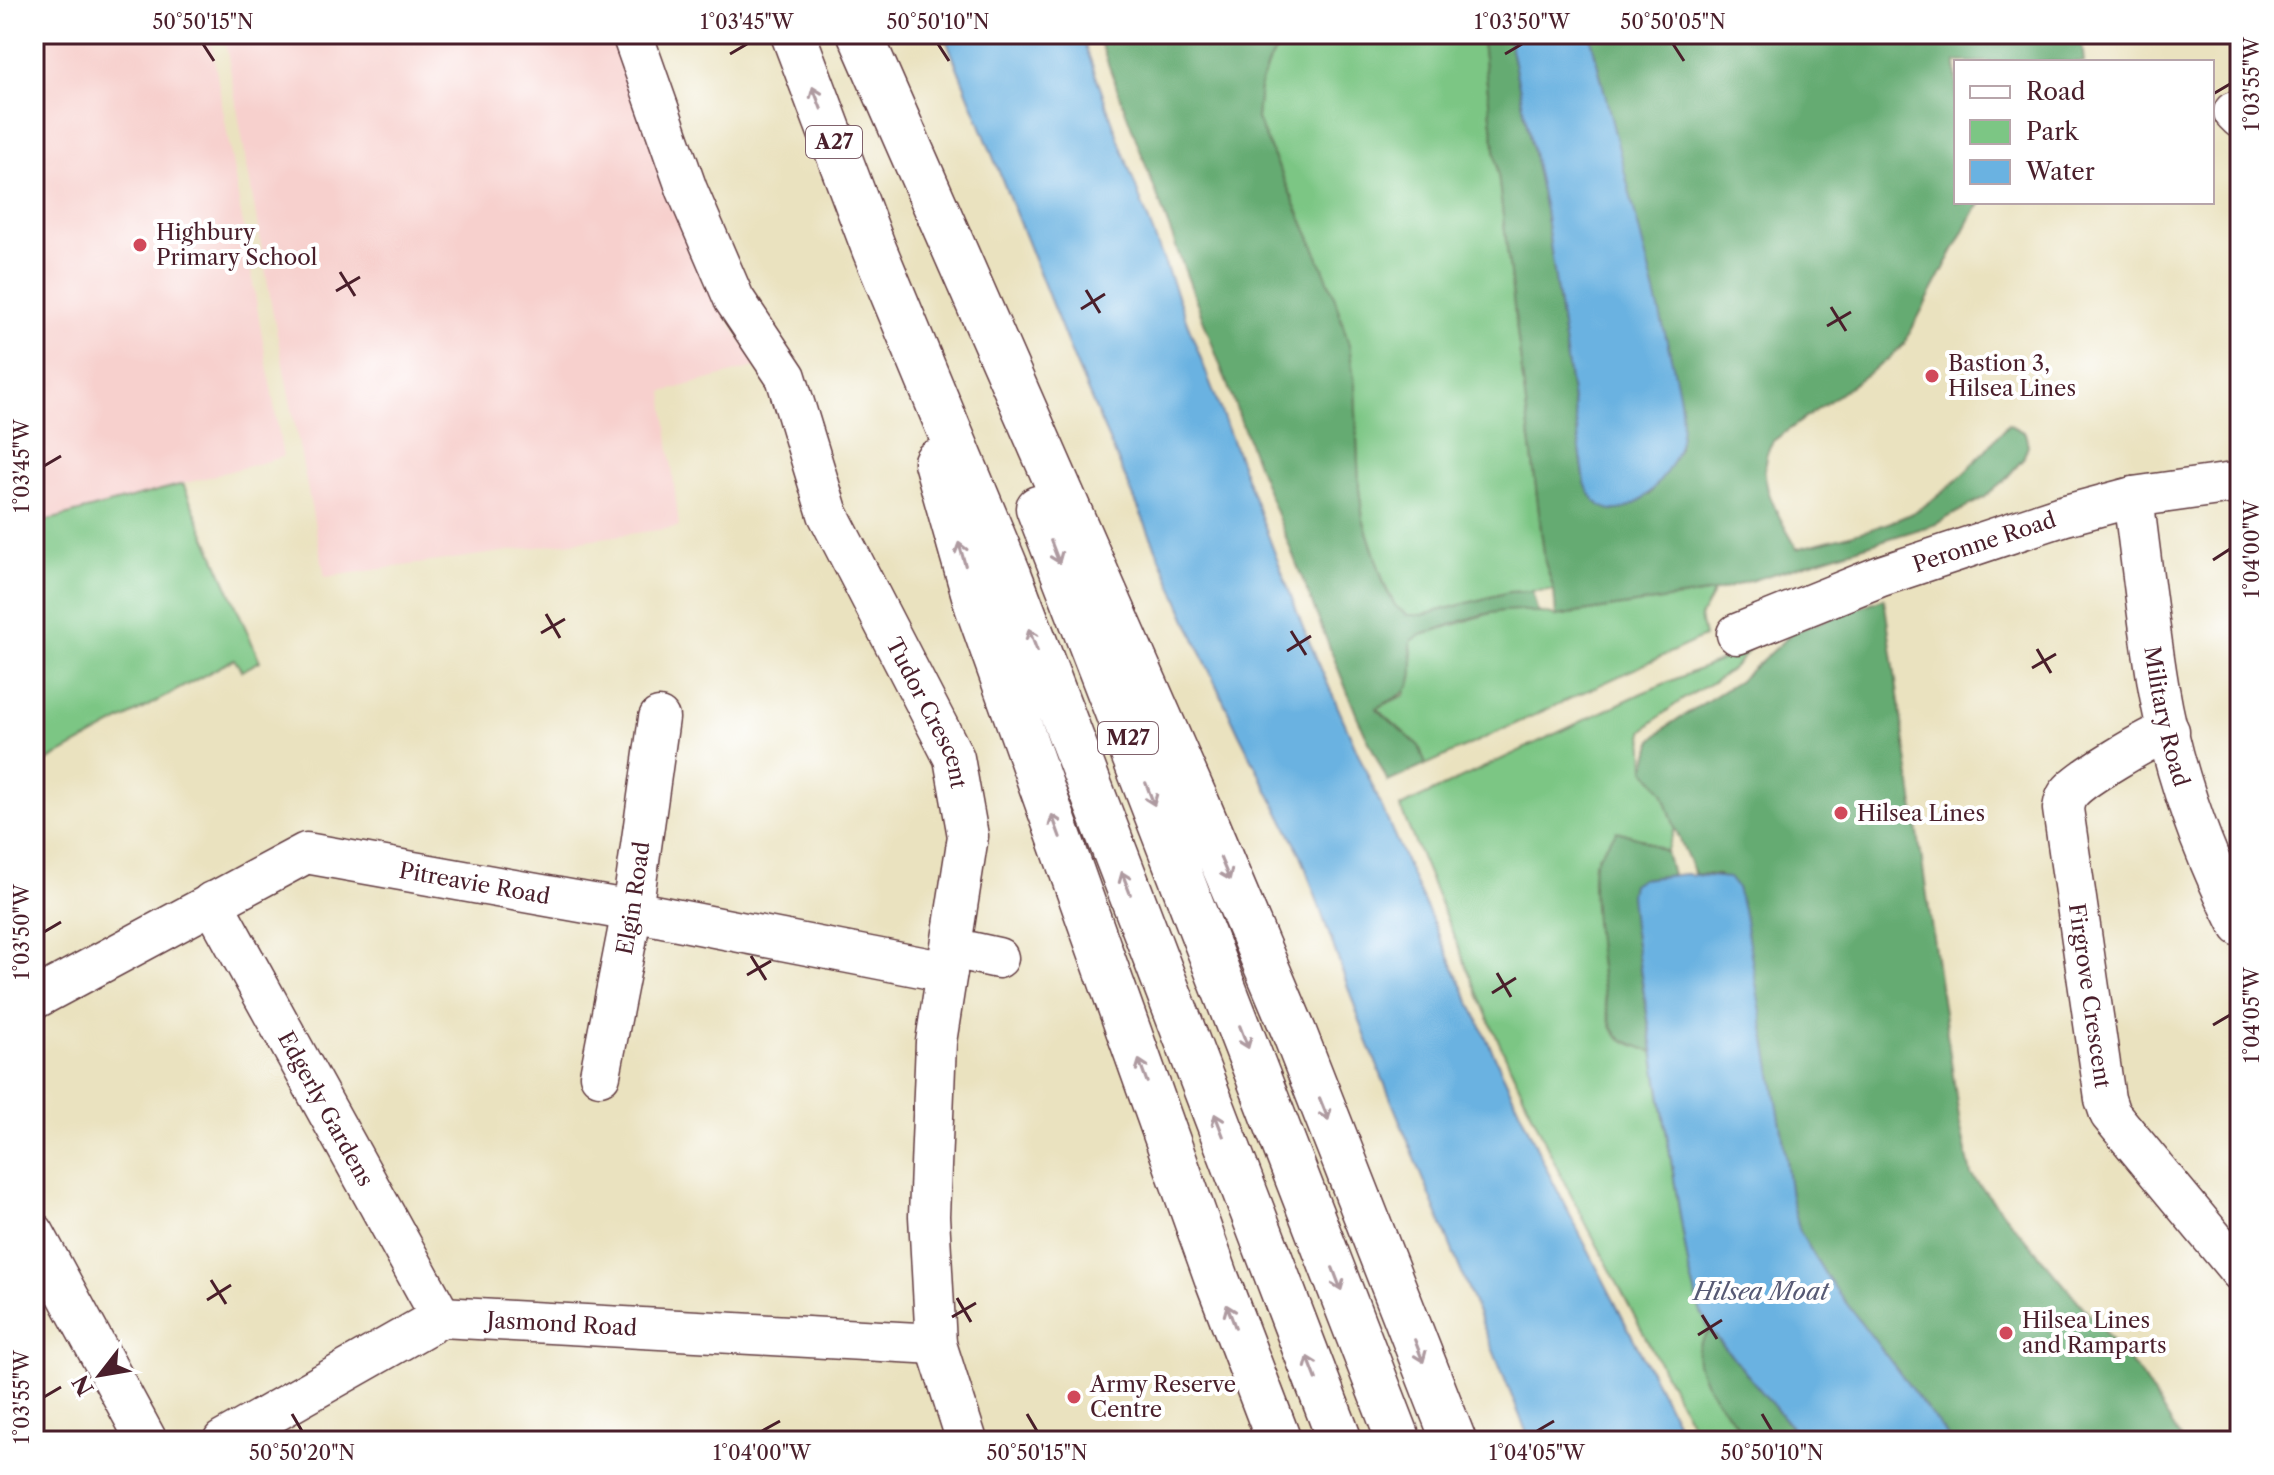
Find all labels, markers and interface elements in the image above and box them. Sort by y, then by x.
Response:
text: 50°50'15"N [152,10,254,34]
text: 1°03'45"W [700,10,795,34]
text: 50°50'10"N [887,10,990,34]
text: 1°03'50"W [1474,10,1571,34]
text: 50°50'05"N [1620,10,1726,34]
text: 1°03'55"W [2240,36,2264,131]
legend [1954,60,2214,204]
text: Road [2026,77,2086,106]
one-way arrow [809,86,823,110]
text: Park [2026,117,2079,146]
road number: A27 [806,126,862,158]
text: Water [2025,157,2095,186]
place label: Highbury Primary School [156,219,318,271]
marker: Highbury Primary School [131,236,149,254]
place label: Bastion 3, Hilsea Lines [1948,350,2076,402]
marker: Bastion 3, Hilsea Lines [1923,367,1941,385]
text: 1°03'45"W [10,418,34,513]
text: 1°04'00"W [2240,499,2264,598]
street label: Peronne Road [1909,506,2059,578]
one-way arrow [1049,539,1063,564]
one-way arrow [954,542,969,567]
one-way arrow [1025,628,1039,653]
street label: Tudor Crescent [881,633,973,790]
street label: Military Road [2139,644,2195,790]
road number: M27 [1098,722,1158,754]
one-way arrow [1144,781,1158,806]
place label: Hilsea Lines [1857,800,1985,827]
marker: Hilsea Lines [1832,804,1850,822]
one-way arrow [1048,814,1062,839]
street label: Elgin Road [610,840,655,957]
street label: Pitreavie Road [397,856,552,910]
one-way arrow [1218,856,1233,881]
one-way arrow [1118,871,1132,895]
text: 1°03'50"W [10,883,34,980]
street label: Firgrove Crescent [2063,901,2117,1090]
text: 1°04'05"W [2240,966,2264,1063]
one-way arrow [1237,1024,1252,1049]
street label: Edgerly Gardens [272,1026,380,1191]
one-way arrow [1135,1059,1150,1084]
one-way arrow [1318,1096,1332,1121]
one-way arrow [1211,1114,1225,1138]
one-way arrow [1331,1267,1345,1291]
water label: Hilsea Moat [1691,1277,1830,1306]
one-way arrow [1223,1304,1237,1329]
street label: Jasmond Road [483,1306,638,1341]
place label: Hilsea Lines and Ramparts [2022,1307,2167,1359]
marker: Hilsea Lines and Ramparts [1997,1324,2015,1342]
north arrow [60,1335,140,1415]
one-way arrow [1413,1338,1427,1363]
text: 1°03'55"W [10,1349,34,1444]
one-way arrow [1304,1356,1318,1381]
text: N [67,1370,100,1400]
place label: Army Reserve Centre [1089,1371,1236,1423]
marker: Army Reserve Centre [1065,1388,1083,1406]
text: 50°50'20"N [249,1441,355,1465]
text: 1°04'00"W [713,1441,812,1465]
text: 50°50'15"N [986,1441,1088,1465]
text: 1°04'05"W [1489,1441,1586,1465]
text: 50°50'10"N [1721,1441,1824,1465]

